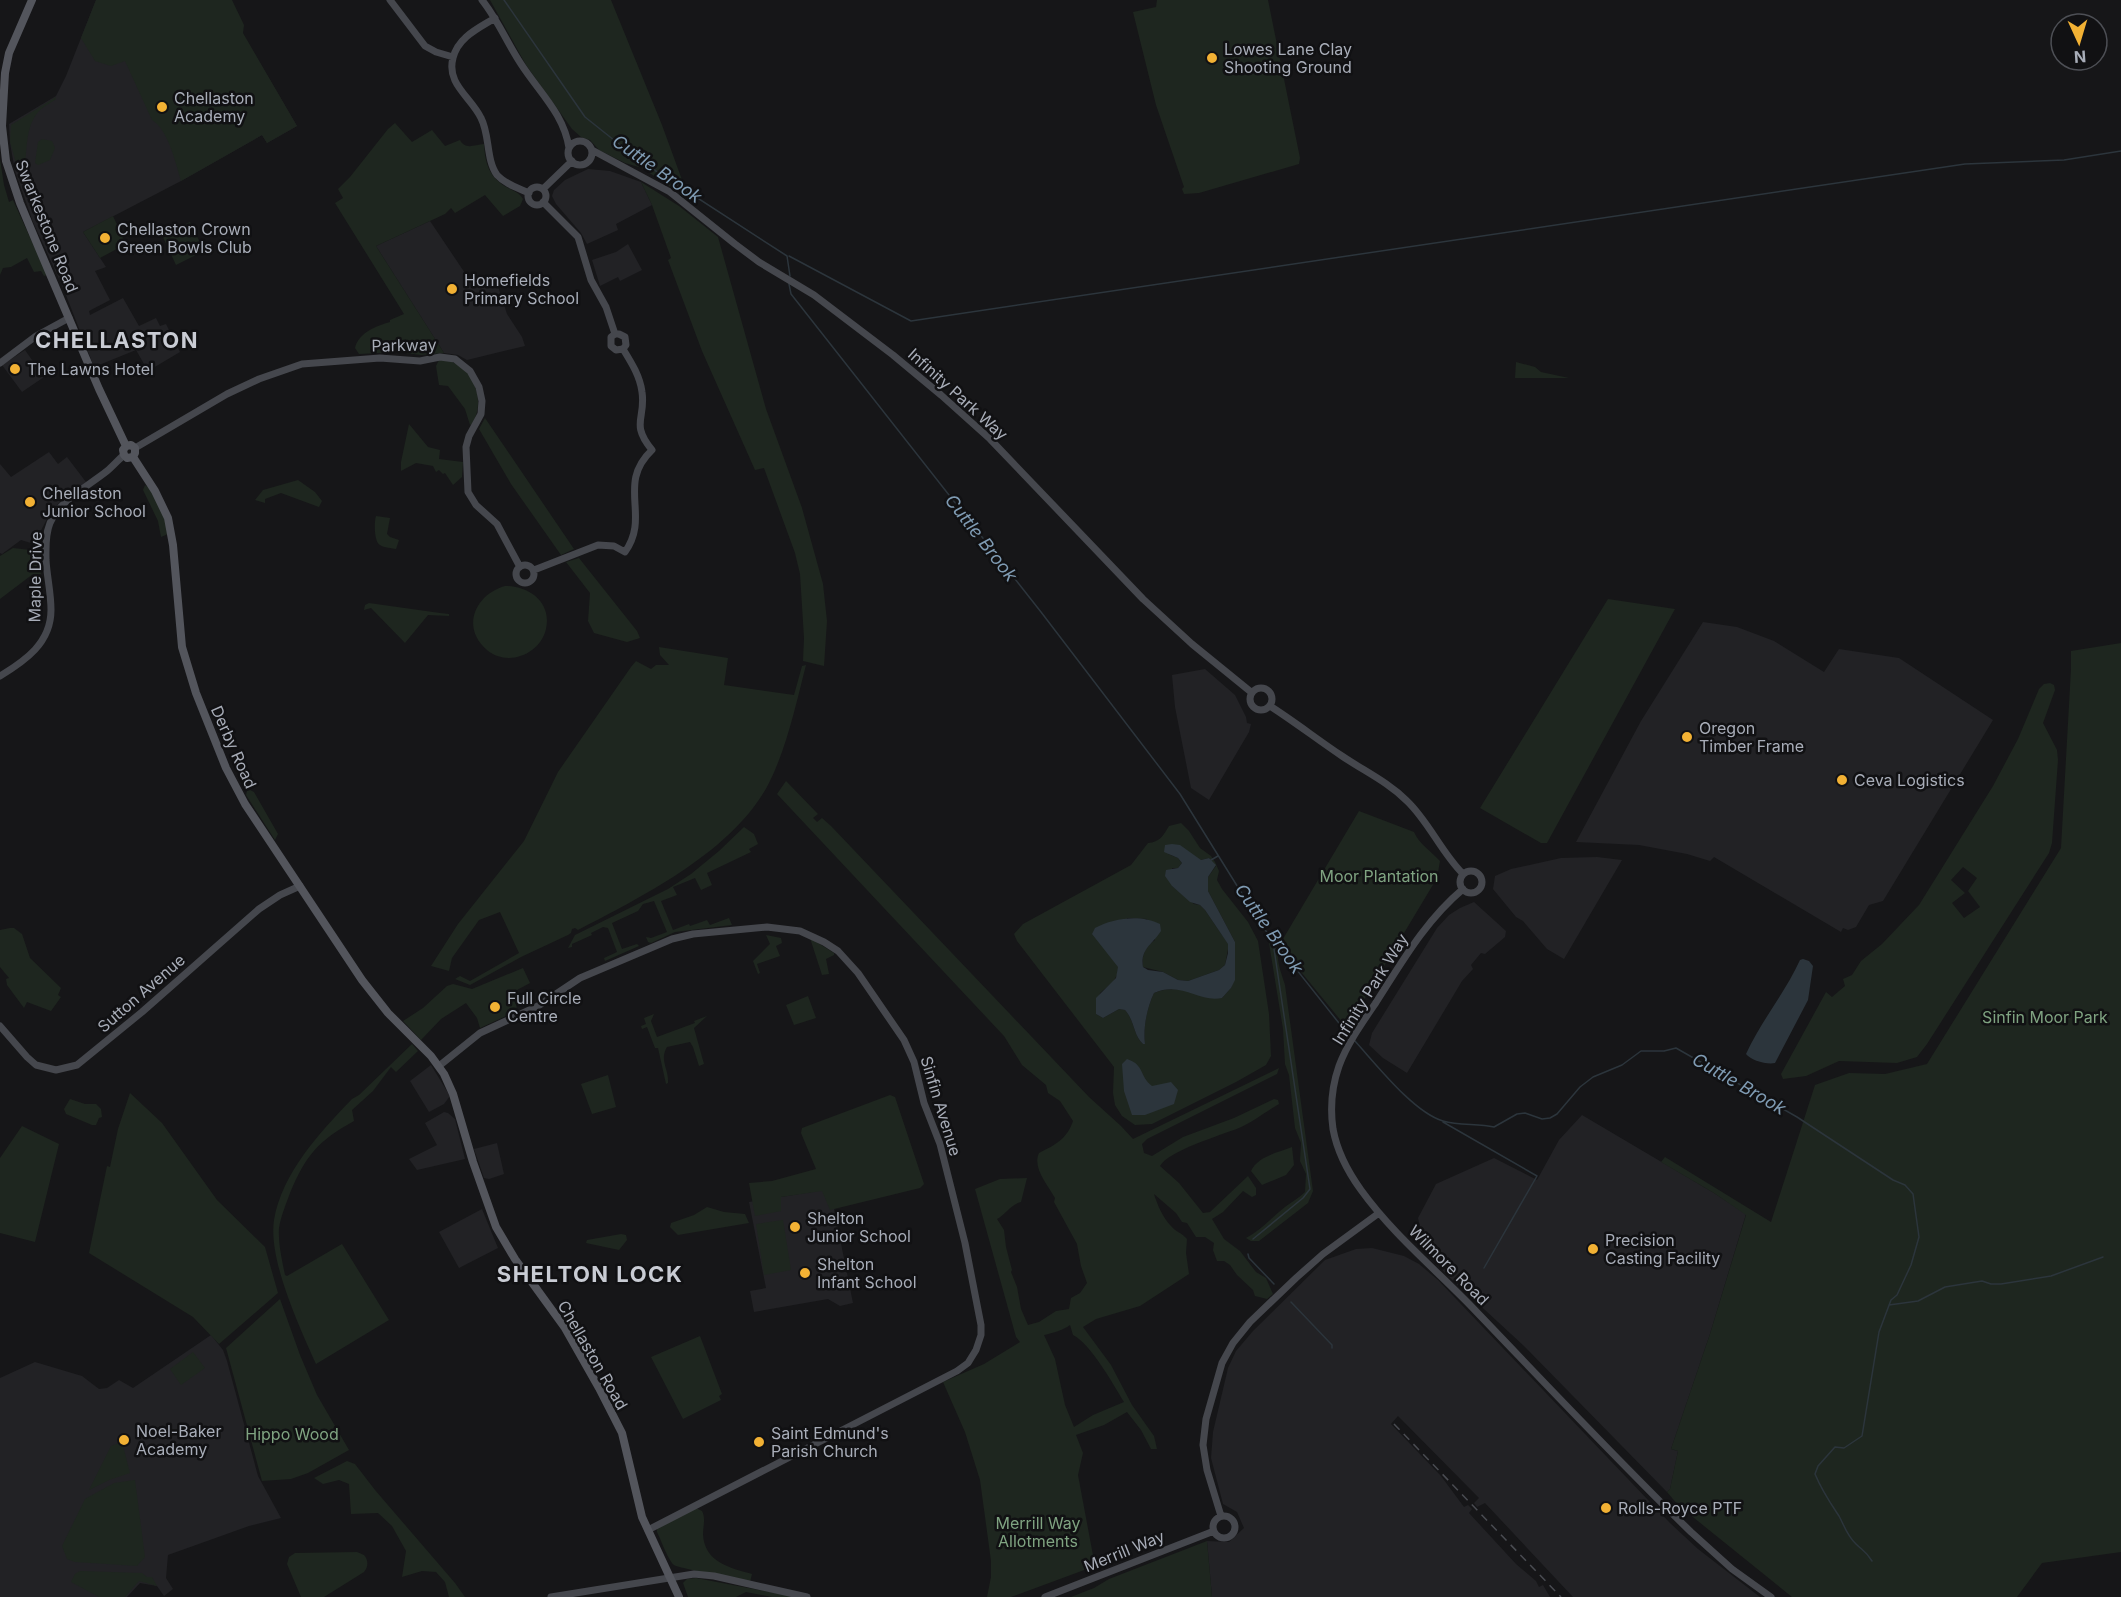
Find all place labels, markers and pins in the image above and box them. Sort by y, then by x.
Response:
place label: Lowes Lane Clay Shooting Ground [1224,39,1352,77]
marker: Lowes Lane Clay Shooting Ground [1205,51,1219,65]
place label: Chellaston Academy [174,88,254,126]
marker: Chellaston Academy [155,100,169,114]
place label: Chellaston Crown Green Bowls Club [117,219,252,257]
marker: Chellaston Crown Green Bowls Club [98,231,112,245]
place label: Homefields Primary School [464,270,579,308]
marker: Homefields Primary School [445,282,459,296]
place label: The Lawns Hotel [27,359,154,379]
marker: The Lawns Hotel [8,362,22,376]
place label: Chellaston Junior School [42,483,146,521]
marker: Chellaston Junior School [23,495,37,509]
place label: Oregon Timber Frame [1699,718,1804,756]
marker: Oregon Timber Frame [1680,730,1694,744]
place label: Ceva Logistics [1854,770,1965,790]
marker: Ceva Logistics [1835,773,1849,787]
place label: Full Circle Centre [507,988,581,1026]
marker: Full Circle Centre [488,1000,502,1014]
place label: Shelton Junior School [807,1208,911,1246]
marker: Shelton Junior School [788,1220,802,1234]
place label: Precision Casting Facility [1605,1230,1720,1268]
marker: Precision Casting Facility [1586,1242,1600,1256]
place label: Shelton Infant School [817,1254,917,1292]
marker: Shelton Infant School [798,1266,812,1280]
place label: Noel-Baker Academy [136,1421,221,1459]
place label: Saint Edmund's Parish Church [771,1423,889,1461]
marker: Noel-Baker Academy [117,1433,131,1447]
marker: Saint Edmund's Parish Church [752,1435,766,1449]
place label: Rolls-Royce PTF [1618,1498,1742,1518]
marker: Rolls-Royce PTF [1599,1501,1613,1515]

